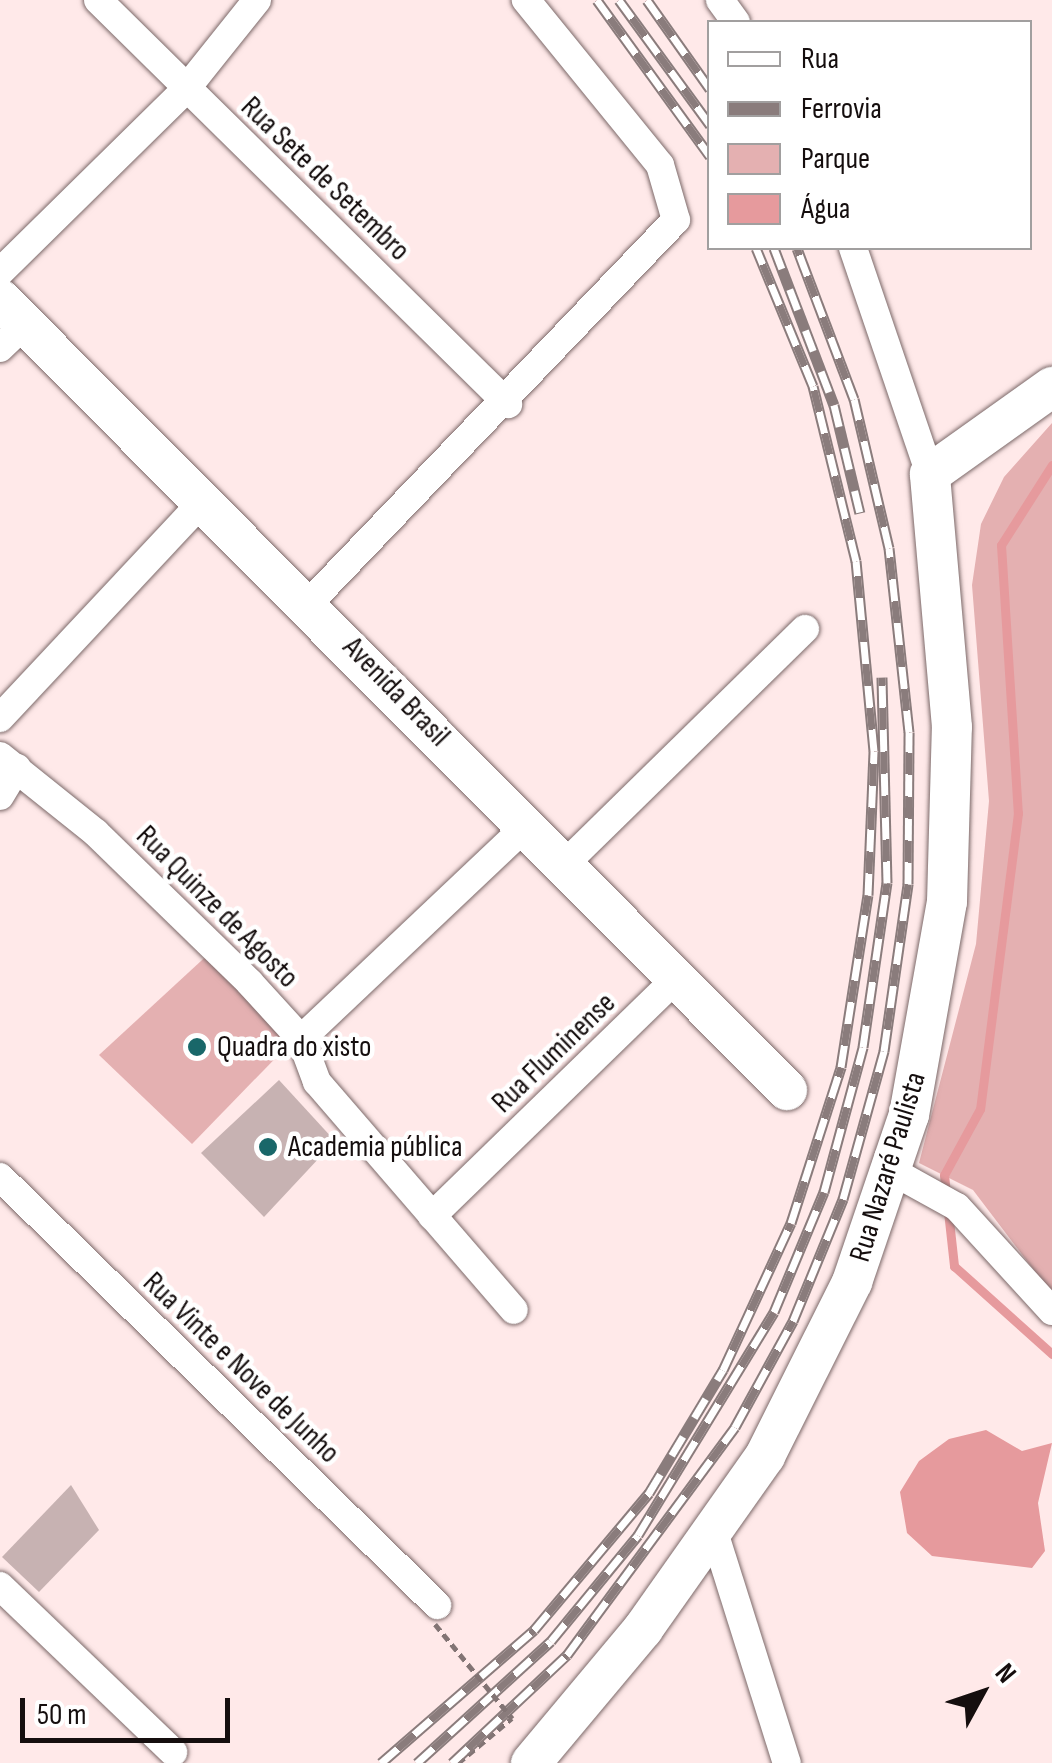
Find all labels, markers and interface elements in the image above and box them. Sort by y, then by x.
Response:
legend [707,20,1032,250]
text: Rua [801,41,839,77]
street label: Rua Sete de Setembro [233,89,417,269]
text: Ferrovia [801,91,882,127]
text: Parque [801,141,870,177]
text: Água [801,191,850,227]
street label: Avenida Brasil [335,630,457,754]
street label: Rua Quinze de Agosto [128,818,306,996]
street label: Rua Fluminense [485,985,623,1121]
place label: Quadra do xisto [217,1029,372,1065]
marker: Quadra do xisto [186,1036,208,1058]
street label: Rua Nazaré Paulista [842,1068,934,1266]
place label: Academia pública [288,1129,463,1165]
marker: Academia pública [257,1136,279,1158]
street label: Rua Vinte e Nove de Junho [135,1265,347,1471]
north arrow [932,1643,1032,1743]
text: N [988,1657,1023,1690]
scale bar [25,1678,235,1740]
text: 50 m [37,1697,86,1733]

